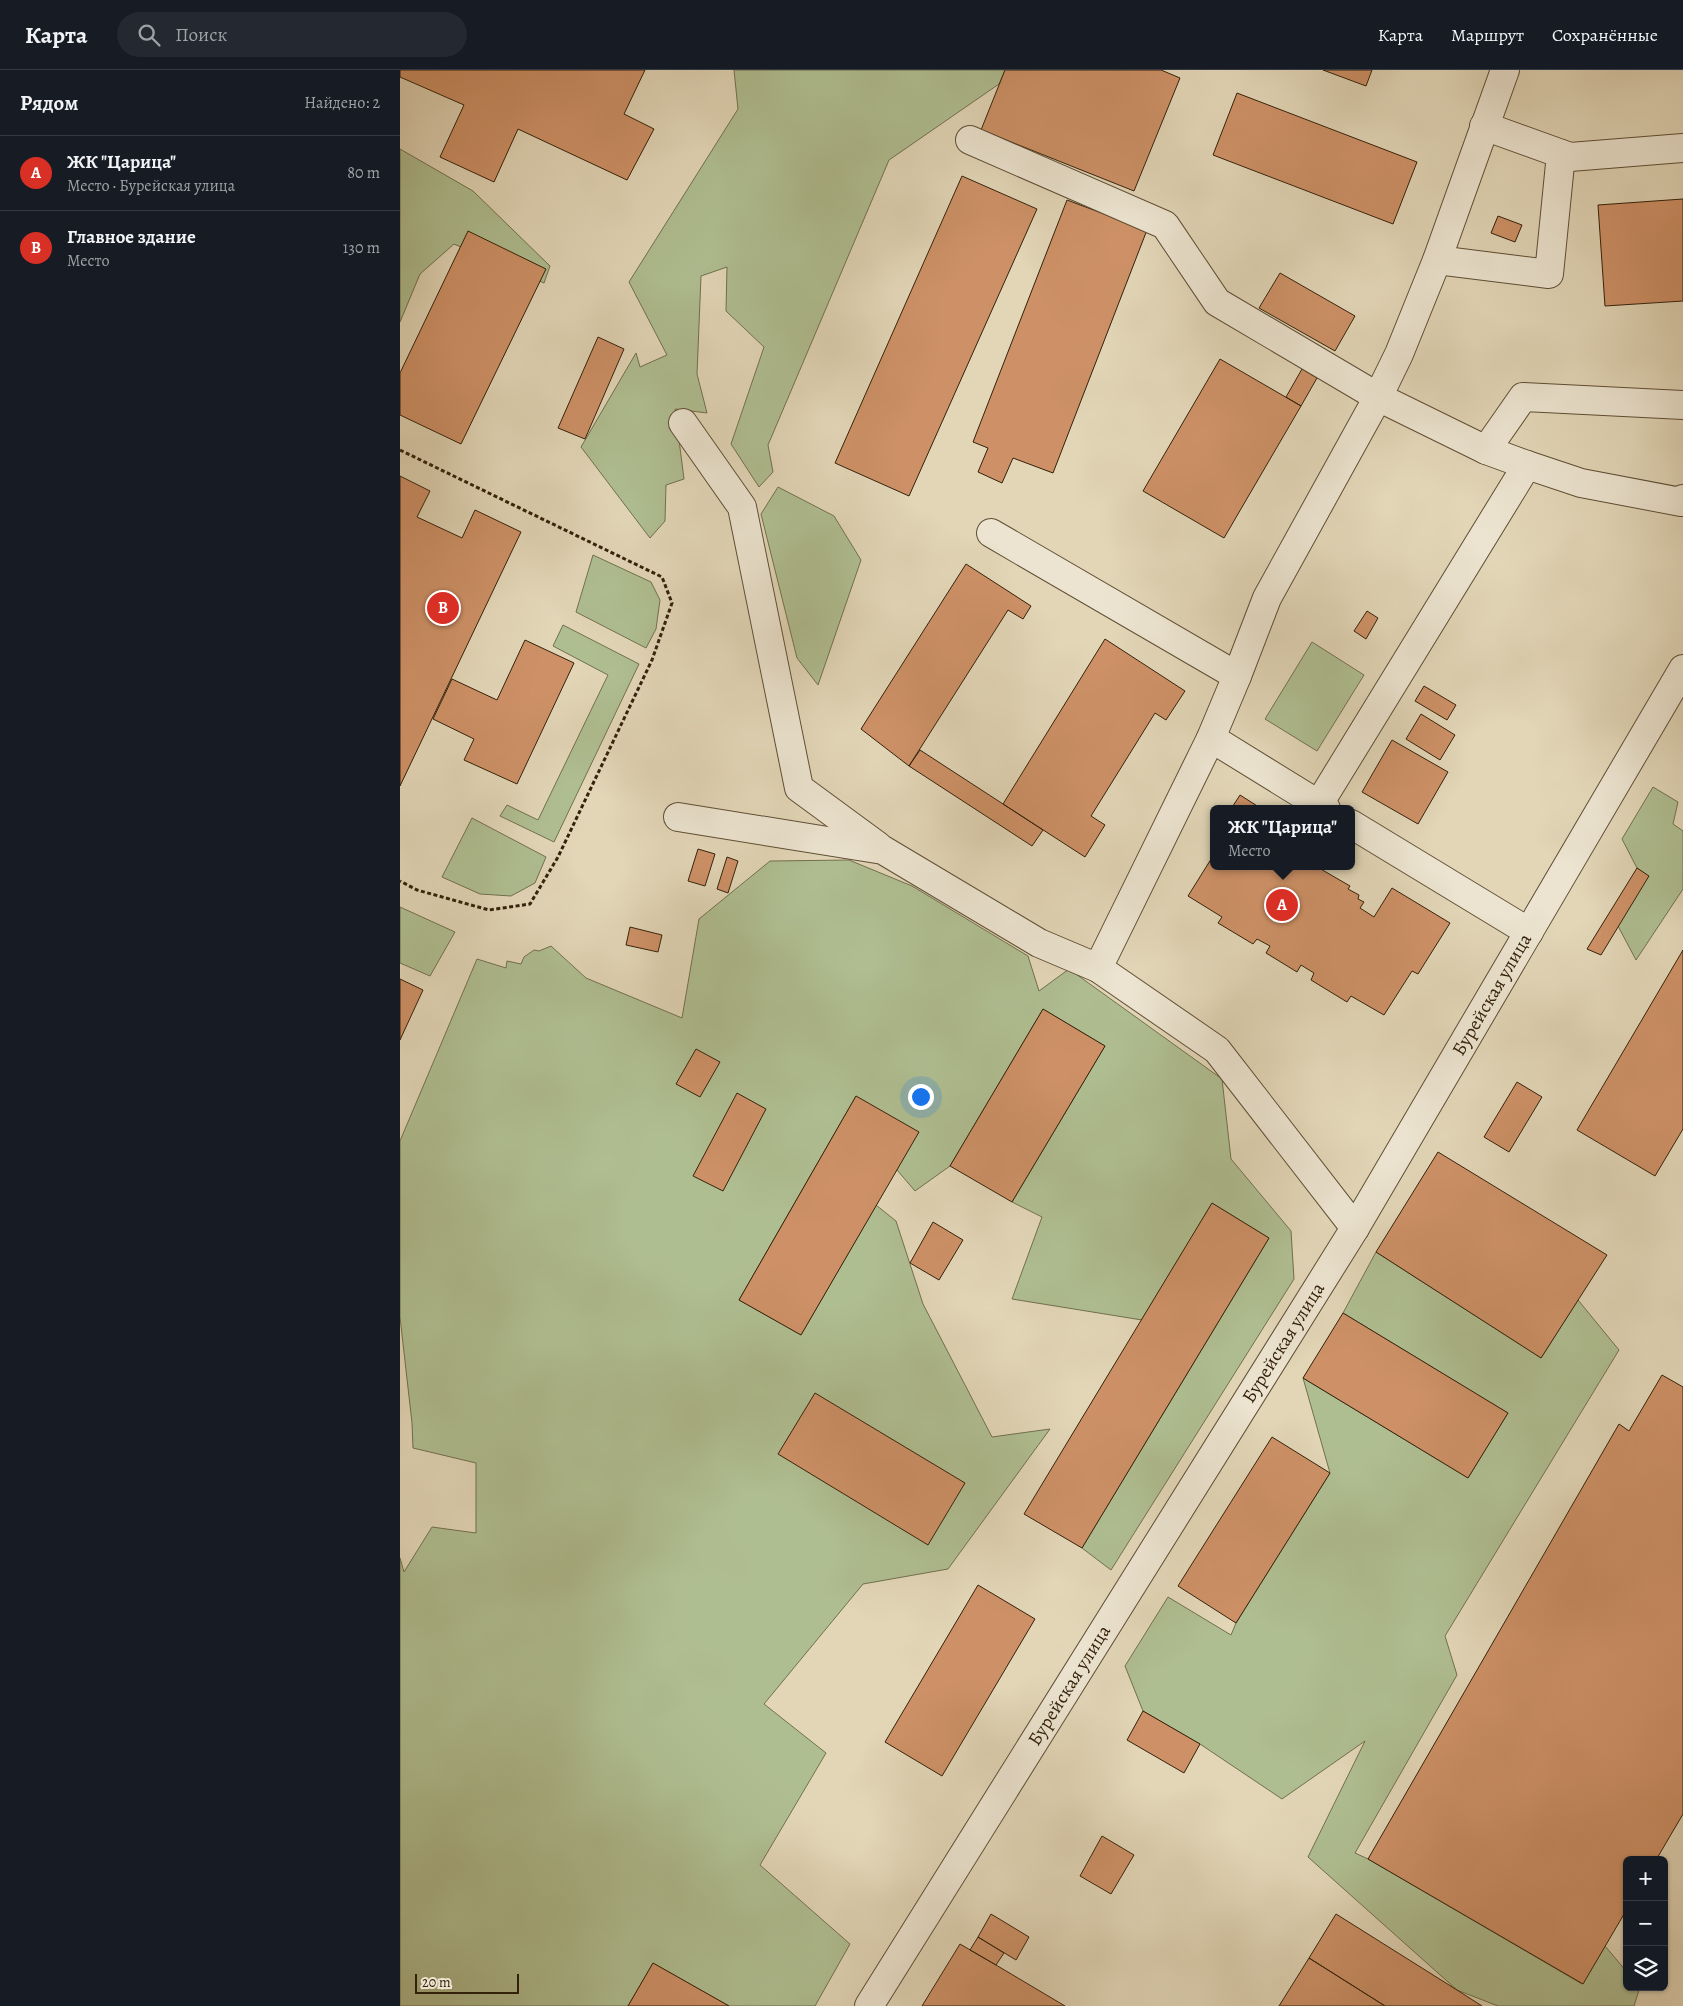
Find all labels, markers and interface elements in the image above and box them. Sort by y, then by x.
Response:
search box [117,12,467,57]
text: Карта [25,19,87,51]
icon: search [135,21,163,49]
text: Поиск [175,22,227,48]
text: Карта [1378,23,1423,47]
text: Маршрут [1451,23,1524,47]
text: Сохранённые [1552,23,1658,47]
text: Рядом [20,89,78,117]
text: Найдено: 2 [304,92,380,114]
text: ЖК "Царица" [67,149,176,175]
text: A [31,162,41,184]
text: 80 m [347,162,380,184]
text: Место · Бурейская улица [67,175,235,197]
text: Главное здание [67,224,196,250]
text: B [31,237,41,259]
text: 130 m [343,237,380,259]
text: Место [67,250,110,272]
pin: B [427,589,459,627]
popup [1210,805,1355,870]
text: ЖК "Царица" [1228,814,1337,840]
text: Место [1228,840,1271,862]
pin: A [1266,886,1298,924]
street label: Бурейская улица [1446,928,1538,1061]
your location [908,1084,934,1110]
street label: Бурейская улица [1236,1277,1331,1408]
street label: Бурейская улица [1022,1620,1117,1751]
map controls [1623,1856,1668,1991]
button: + [1623,1856,1668,1901]
button: − [1623,1901,1668,1946]
button: layers [1623,1946,1668,1991]
scale bar [415,1971,519,1994]
text: 20 m [422,1973,451,1992]

